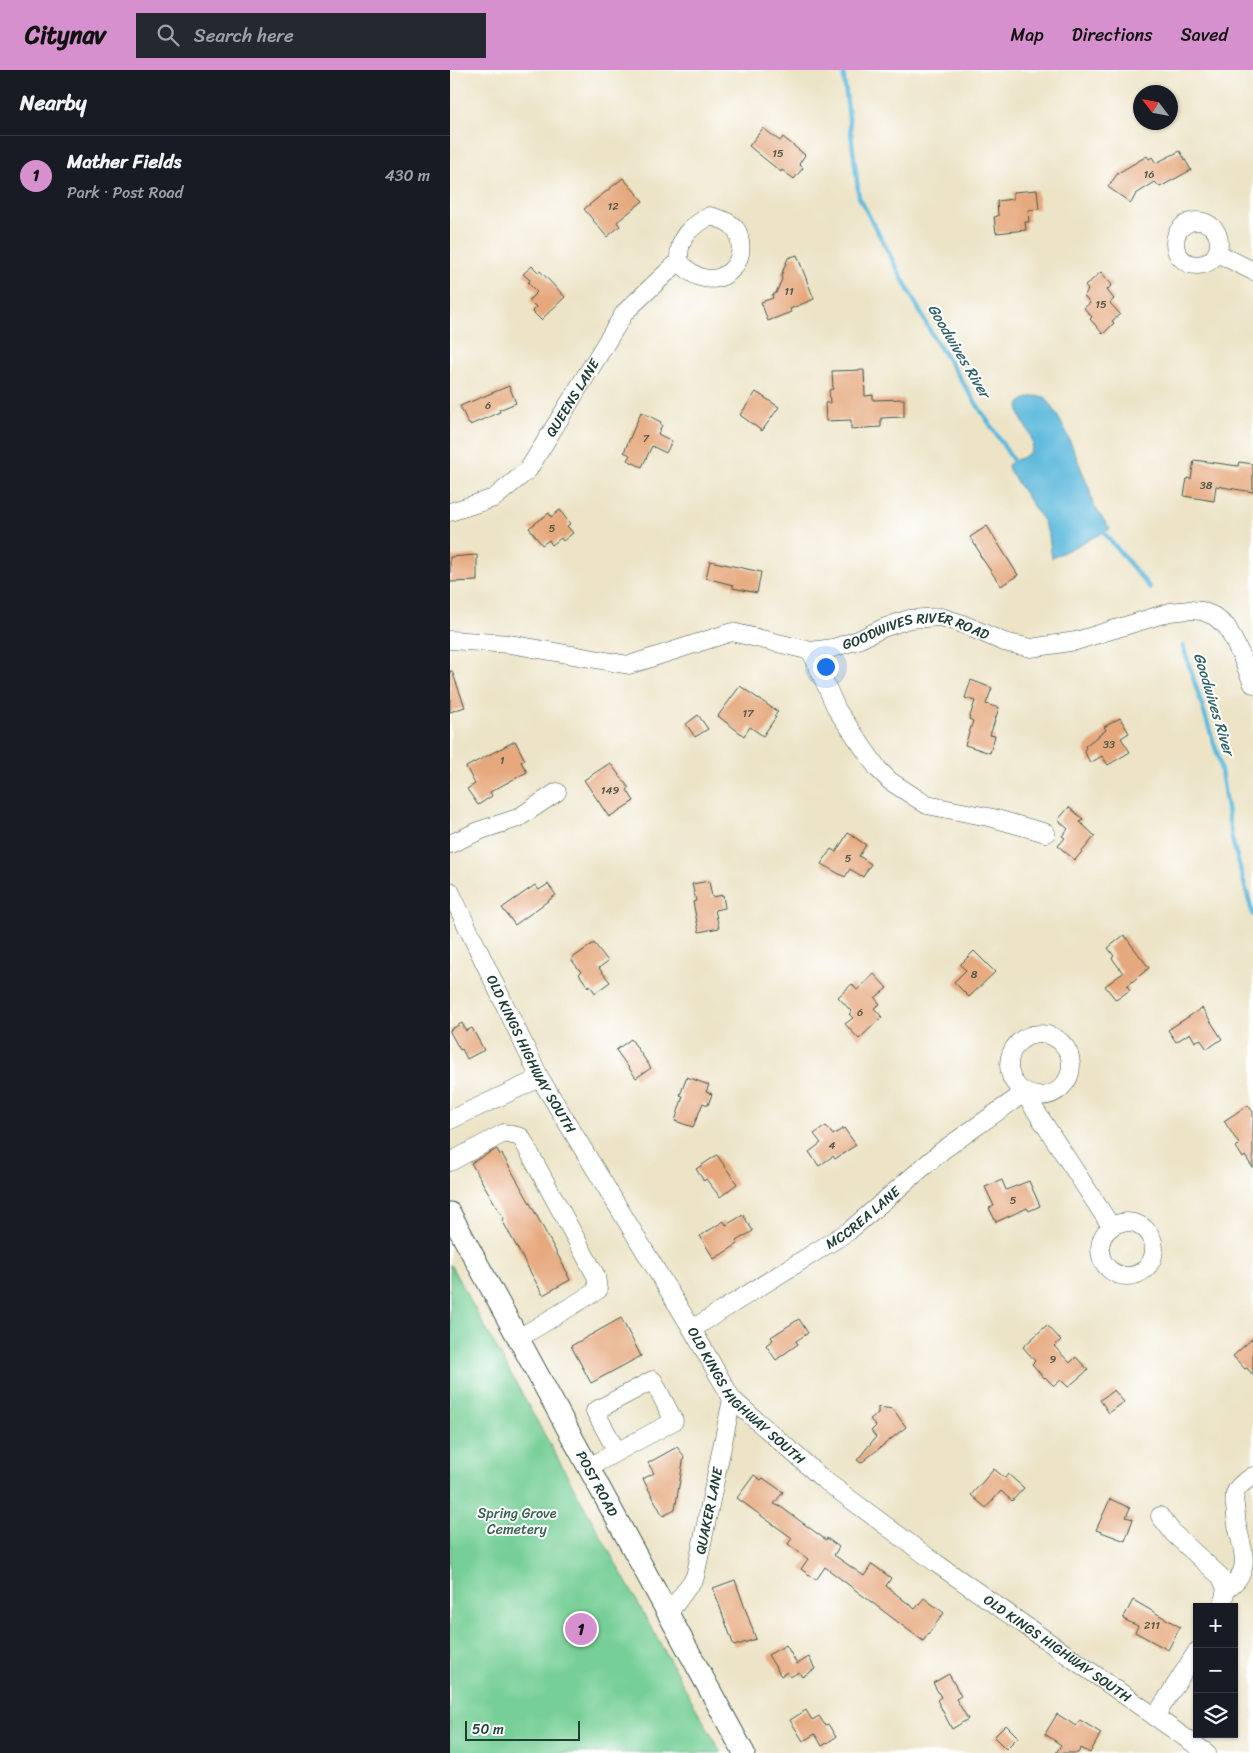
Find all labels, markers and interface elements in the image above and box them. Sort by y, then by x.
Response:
search box [136,13,486,58]
text: Citynav [25,14,106,56]
text: Search here [194,19,294,52]
text: Map [1011,19,1044,51]
text: Directions [1072,19,1153,51]
text: Saved [1181,19,1228,51]
icon: search [154,21,182,49]
text: Nearby [20,84,86,122]
north arrow [1133,85,1178,130]
house number: 15 [772,144,784,163]
text: Mather Fields [67,145,181,178]
text: 1 [33,161,39,190]
text: 430 m [385,161,430,190]
house number: 16 [1144,165,1154,184]
text: Park · Post Road [67,178,183,207]
house number: 12 [607,197,619,216]
house number: 11 [784,282,794,301]
house number: 15 [1095,295,1107,314]
water label: Goodwives River [921,299,999,406]
street label: QUEENS LANE [539,353,607,442]
house number: 6 [485,396,491,415]
house number: 7 [643,429,650,448]
house number: 38 [1200,476,1213,495]
house number: 5 [549,519,556,538]
street label: GOODWIVES RIVER ROAD [839,605,994,657]
water label: Goodwives River [1186,649,1243,761]
your location [813,654,839,680]
house number: 17 [743,704,754,723]
house number: 33 [1103,735,1115,754]
house number: 1 [500,751,505,770]
house number: 149 [601,781,619,800]
house number: 5 [845,849,852,868]
house number: 8 [971,965,978,984]
street label: OLD KINGS HIGHWAY SOUTH [479,970,583,1138]
house number: 6 [857,1003,863,1022]
house number: 4 [829,1136,836,1155]
street label: MCCREA LANE [820,1179,907,1256]
house number: 5 [1010,1191,1017,1210]
street label: OLD KINGS HIGHWAY SOUTH [680,1322,811,1471]
house number: 9 [1050,1350,1057,1369]
street label: POST ROAD [569,1446,625,1522]
street label: QUAKER LANE [688,1464,731,1557]
park label: Spring Grove Cemetery [478,1501,557,1542]
street label: OLD KINGS HIGHWAY SOUTH [978,1588,1137,1709]
map controls [1193,1603,1238,1738]
button: + [1193,1603,1238,1648]
pin: 1 [565,1610,597,1648]
house number: 211 [1144,1616,1160,1635]
button: − [1193,1648,1238,1693]
button: layers [1193,1693,1238,1738]
text: 50 m [472,1717,504,1742]
scale bar [465,1718,580,1741]

